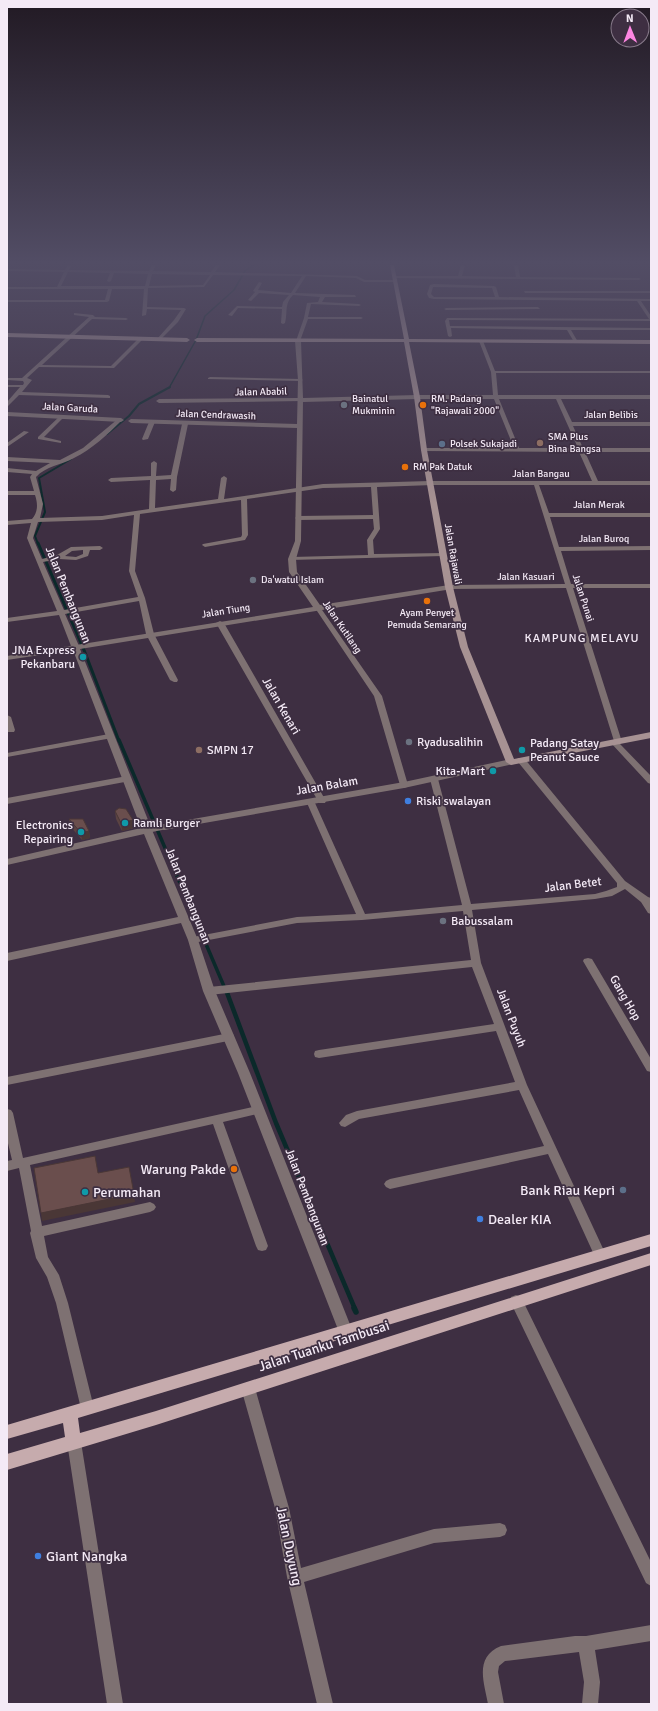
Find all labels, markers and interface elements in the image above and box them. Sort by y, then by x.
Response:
north arrow [610,8,650,48]
text: N [626,12,634,25]
street label: Jalan Ababil [235,386,287,398]
place label: Bainatul Mukminin [352,393,395,417]
place label: RM. Padang "Rajawali 2000" [431,393,499,417]
marker: Bainatul Mukminin [339,400,349,410]
marker: RM. Padang "Rajawali 2000" [418,400,428,410]
street label: Jalan Garuda [42,401,98,415]
street label: Jalan Cendrawasih [176,408,256,422]
street label: Jalan Belibis [584,409,639,421]
place label: SMA Plus Bina Bangsa [548,431,601,455]
place label: Polsek Sukajadi [450,438,517,450]
marker: SMA Plus Bina Bangsa [535,438,545,448]
marker: Polsek Sukajadi [437,439,447,449]
place label: RM Pak Datuk [413,461,472,473]
marker: RM Pak Datuk [400,462,410,472]
street label: Jalan Bangau [512,468,570,480]
street label: Jalan Merak [573,499,625,511]
street label: Jalan Rajawali [442,523,464,585]
street label: Jalan Buroq [579,533,629,545]
street label: Jalan Pembangunan [42,544,94,646]
street label: Jalan Kasuari [497,571,555,583]
street label: Jalan Punai [570,573,596,623]
place label: Da'watul Islam [261,574,324,586]
marker: Da'watul Islam [248,575,258,585]
marker: Ayam Penyet Pemuda Semarang [422,596,432,606]
street label: Jalan Kutilang [320,598,364,656]
street label: Jalan Tiung [201,601,251,621]
place label: Ayam Penyet Pemuda Semarang [387,607,467,631]
district label: KAMPUNG MELAYU [525,631,639,646]
place label: JNA Express Pekanbaru [12,643,75,672]
marker: JNA Express Pekanbaru [78,652,88,662]
street label: Jalan Kenari [259,675,303,737]
place label: Ryadusalihin [417,735,483,750]
place label: Padang Satay Peanut Sauce [530,736,599,765]
marker: Ryadusalihin [404,737,414,747]
place label: SMPN 17 [207,743,254,758]
marker: SMPN 17 [194,745,204,755]
marker: Padang Satay Peanut Sauce [517,745,527,755]
place label: Kita-Mart [436,764,485,779]
marker: Kita-Mart [488,766,498,776]
street label: Jalan Balam [295,773,359,799]
place label: Riski swalayan [416,794,491,809]
marker: Riski swalayan [403,796,413,806]
place label: Ramli Burger [133,816,201,831]
place label: Electronics Repairing [16,818,73,847]
marker: Ramli Burger [120,818,130,828]
marker: Electronics Repairing [76,827,86,837]
street label: Jalan Pembangunan [162,845,214,947]
street label: Jalan Betet [544,874,602,896]
place label: Babussalam [451,914,513,929]
marker: Babussalam [438,916,448,926]
street label: Gang Hop [606,973,644,1023]
street label: Jalan Puyuh [493,986,529,1050]
street label: Jalan Pembangunan [282,1146,332,1248]
place label: Warung Pakde [141,1161,226,1178]
marker: Warung Pakde [229,1164,239,1174]
place label: Bank Riau Kepri [520,1182,615,1199]
place label: Perumahan [93,1184,161,1201]
marker: Bank Riau Kepri [618,1185,628,1195]
marker: Perumahan [80,1187,90,1197]
place label: Dealer KIA [488,1211,552,1228]
marker: Dealer KIA [475,1214,485,1224]
street label: Jalan Tuanku Tambusai [256,1317,392,1375]
street label: Jalan Duyung [272,1505,306,1587]
place label: Giant Nangka [46,1548,127,1565]
marker: Giant Nangka [33,1551,43,1561]

